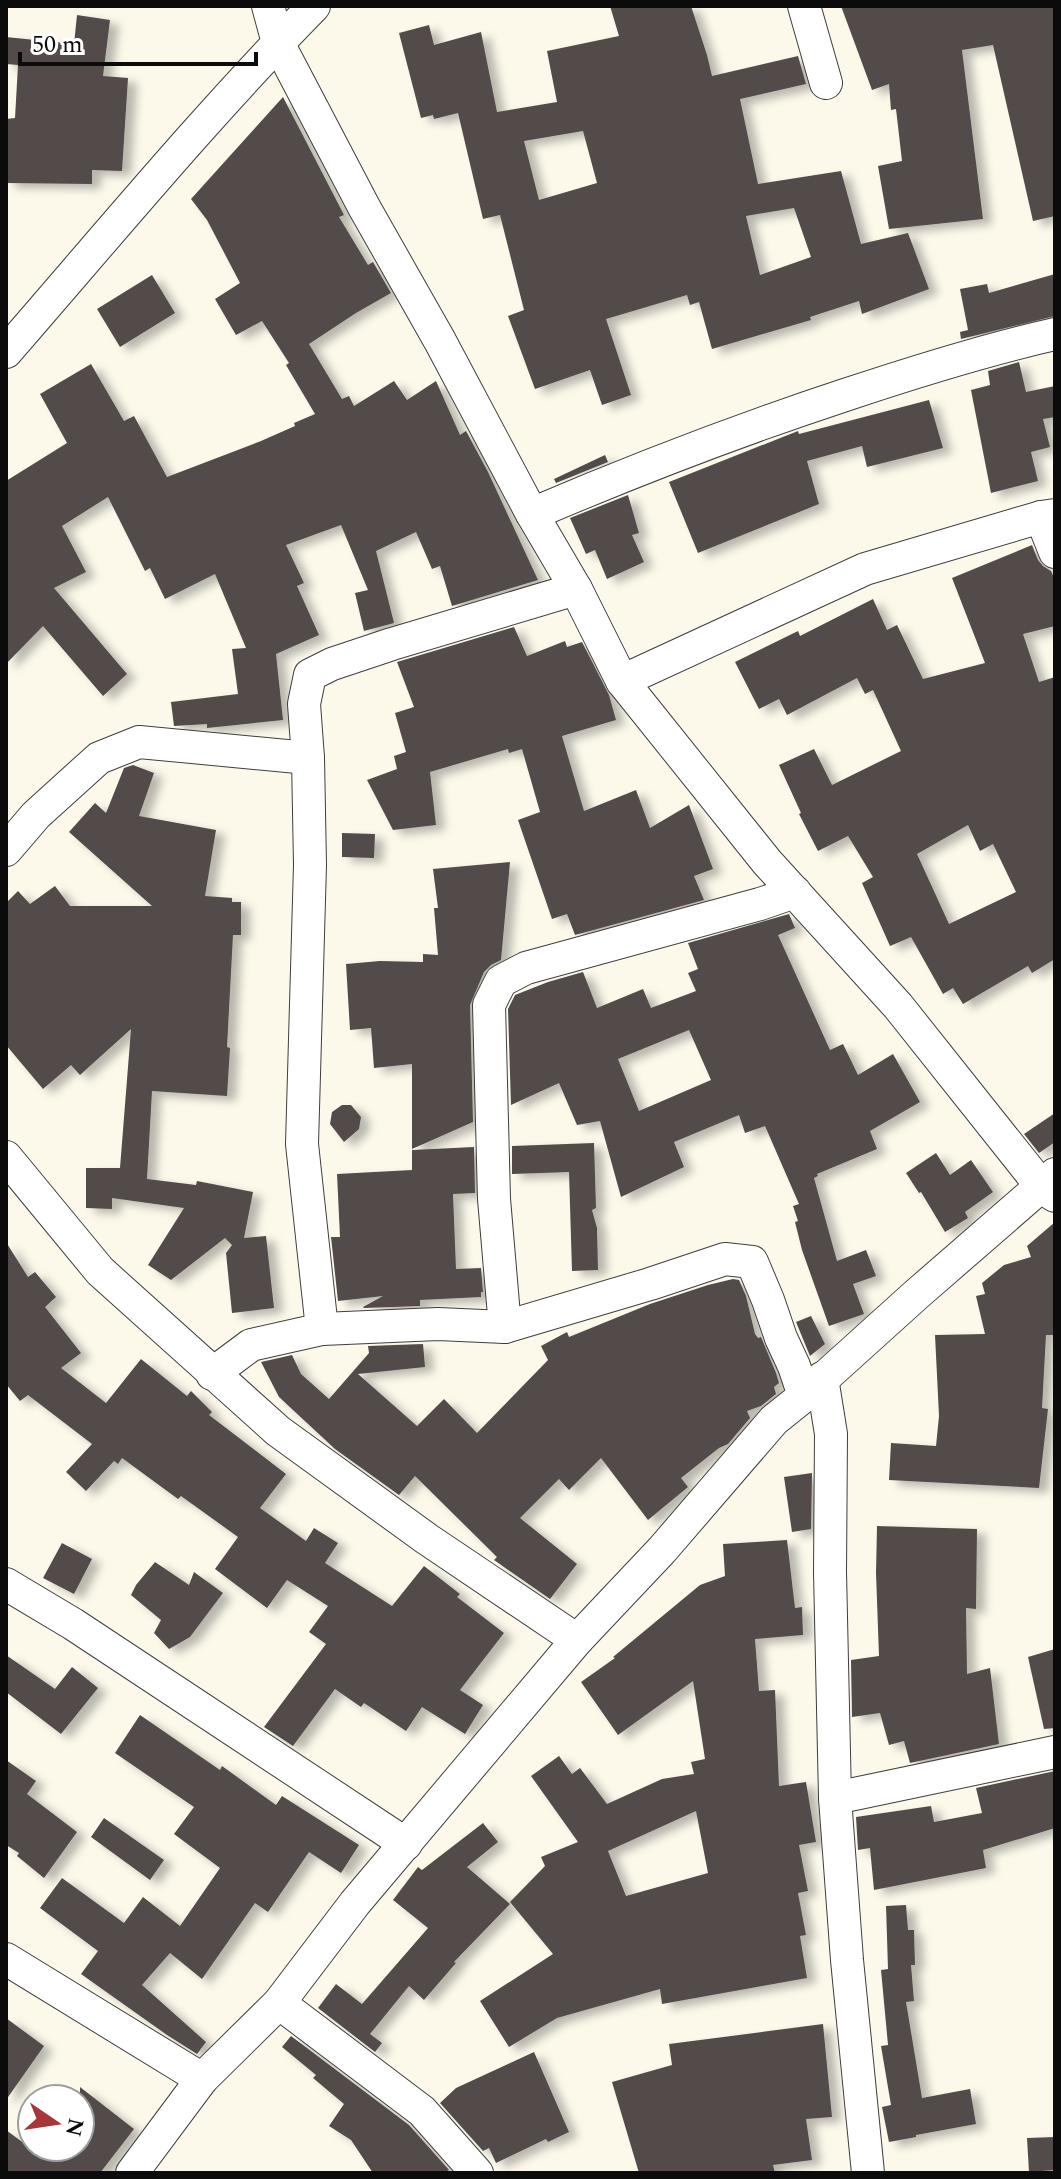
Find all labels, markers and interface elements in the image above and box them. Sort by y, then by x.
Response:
scale bar [20,16,256,66]
text: 50 m [32,27,83,63]
north arrow [16,2083,96,2163]
text: N [56,2115,92,2140]

